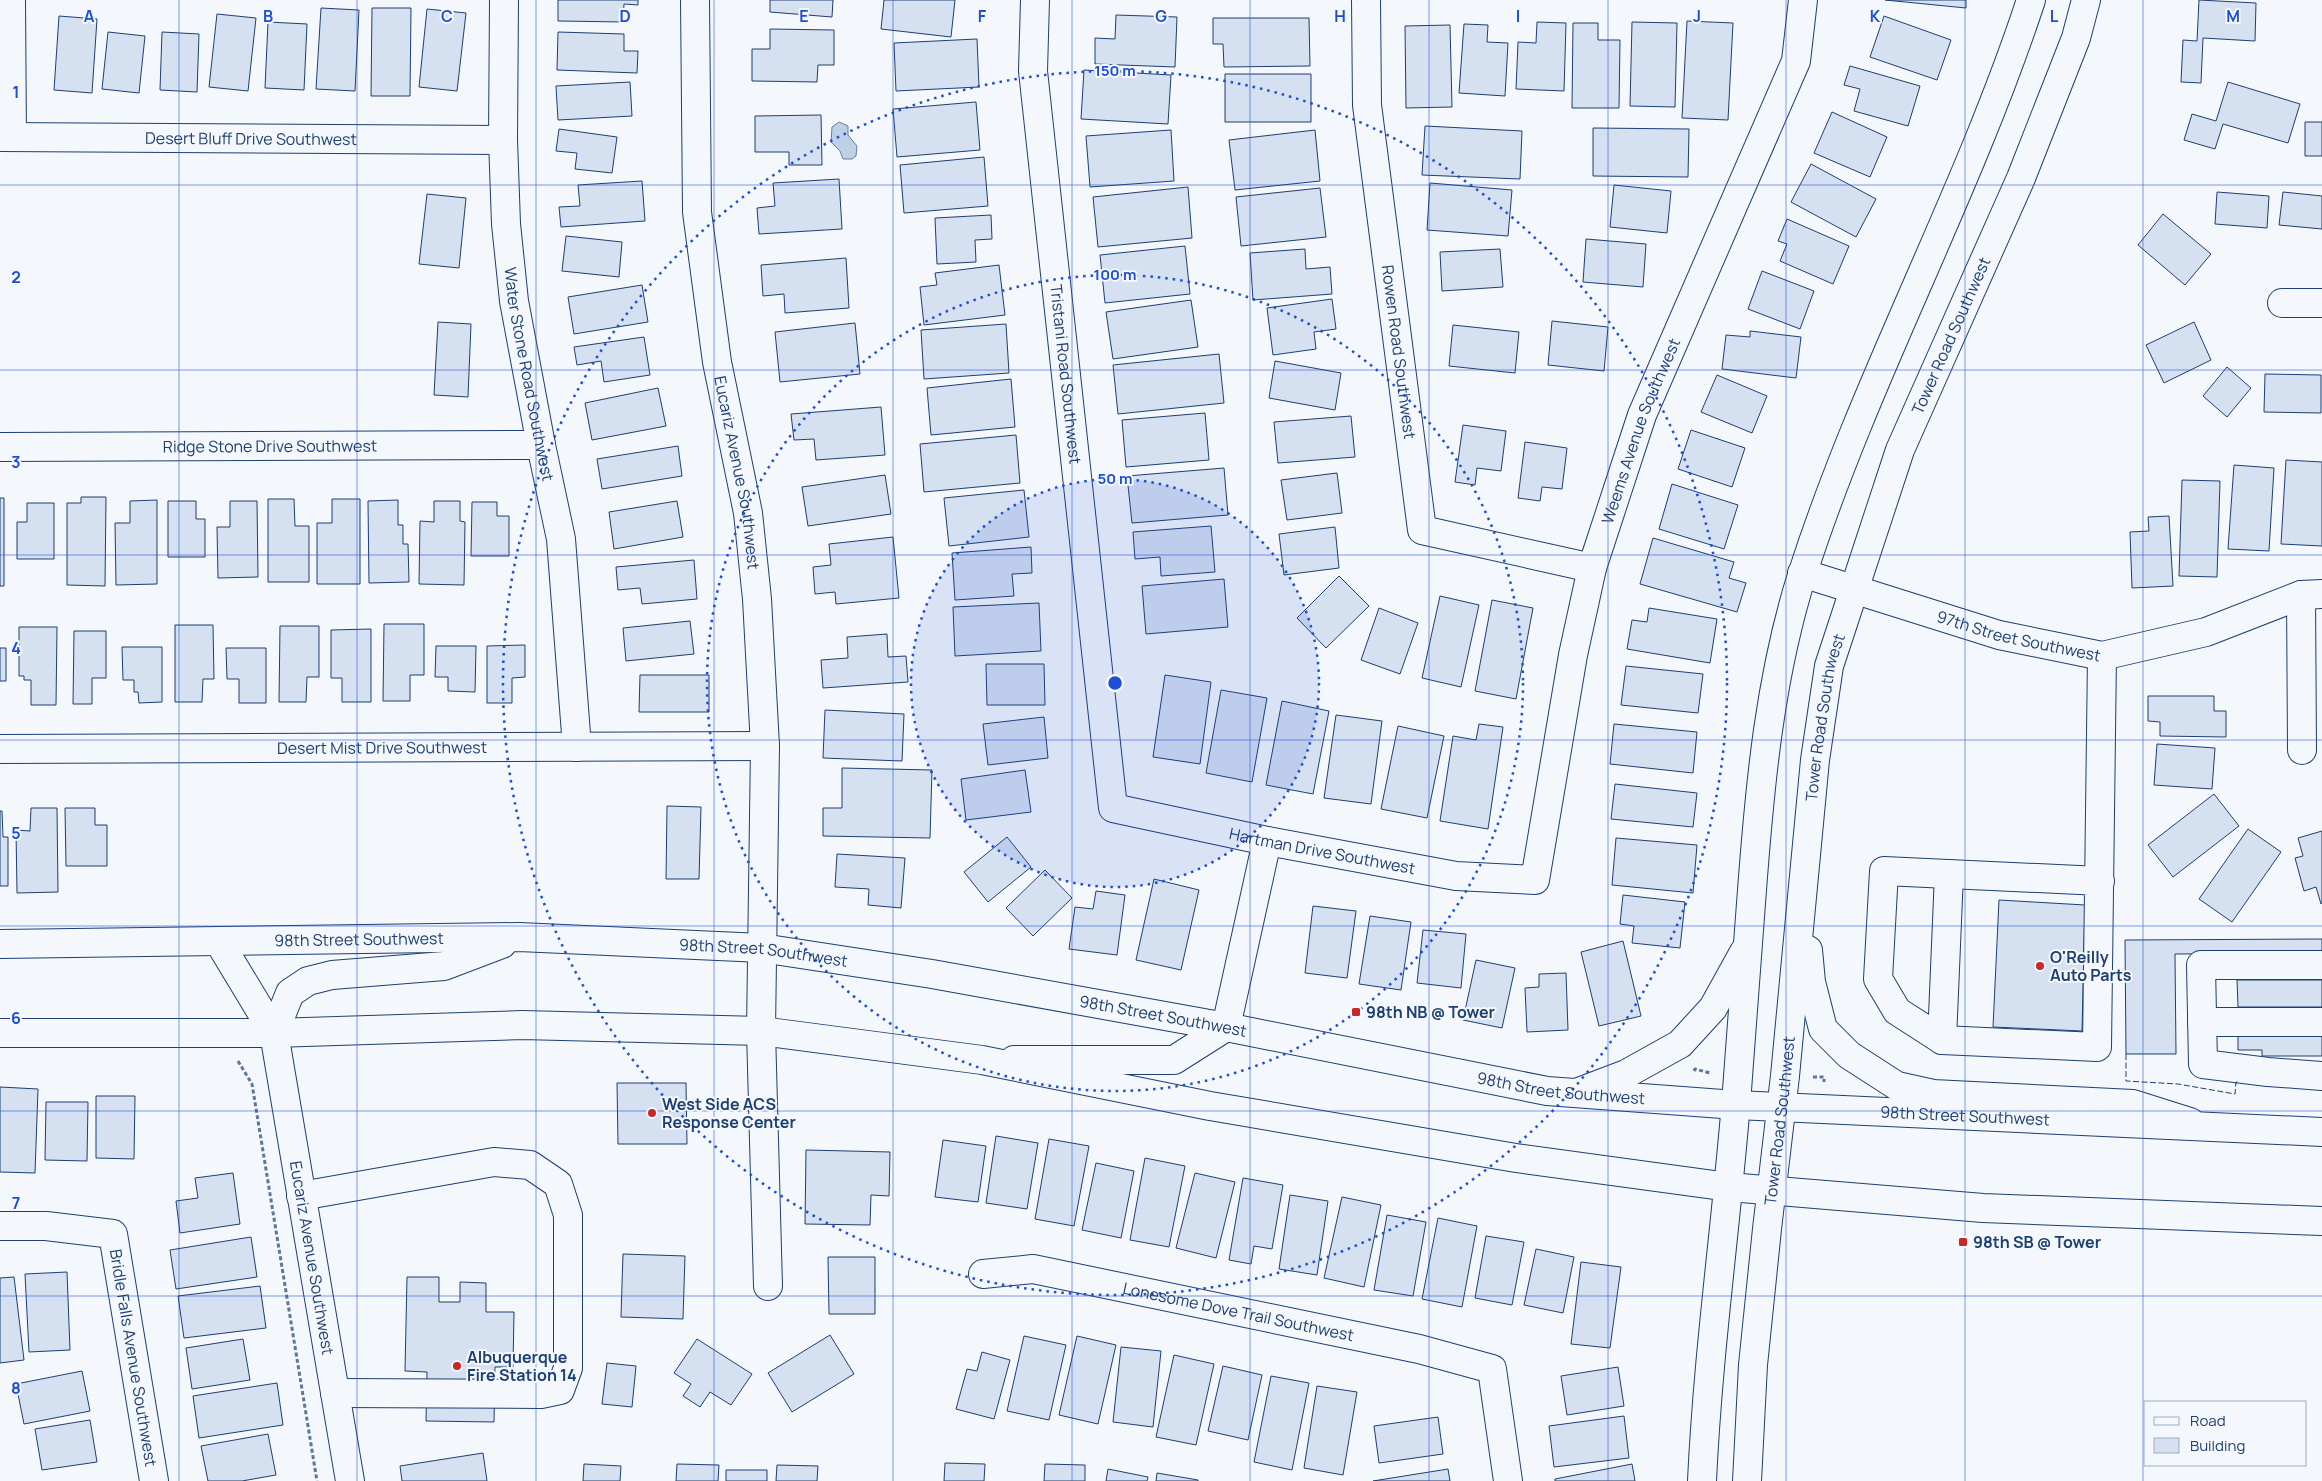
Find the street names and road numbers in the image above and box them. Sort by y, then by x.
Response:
street label: Desert Bluff Drive Southwest [145,127,357,150]
street label: Tower Road Southwest [1906,254,1995,418]
street label: Rowen Road Southwest [1377,264,1421,440]
street label: Water Stone Road Southwest [500,266,559,483]
street label: Tristani Road Southwest [1045,283,1087,465]
street label: Weems Avenue Southwest [1596,335,1685,526]
street label: Eucariz Avenue Southwest [709,374,765,571]
street label: Ridge Stone Drive Southwest [163,435,377,457]
street label: 97th Street Southwest [1934,605,2103,666]
street label: Tower Road Southwest [1800,631,1850,802]
street label: Desert Mist Drive Southwest [277,736,487,759]
street label: Hartman Drive Southwest [1227,822,1417,879]
street label: 98th Street Southwest [274,927,444,951]
street label: 98th Street Southwest [679,933,849,972]
street label: 98th Street Southwest [1078,990,1249,1042]
street label: Tower Road Southwest [1759,1035,1800,1206]
street label: 98th Street Southwest [1475,1066,1646,1109]
street label: 98th Street Southwest [1880,1101,2050,1130]
street label: Eucariz Avenue Southwest [285,1159,339,1357]
street label: Bridle Falls Avenue Southwest [105,1248,162,1468]
street label: Lonesome Dove Trail Southwest [1121,1277,1356,1346]

